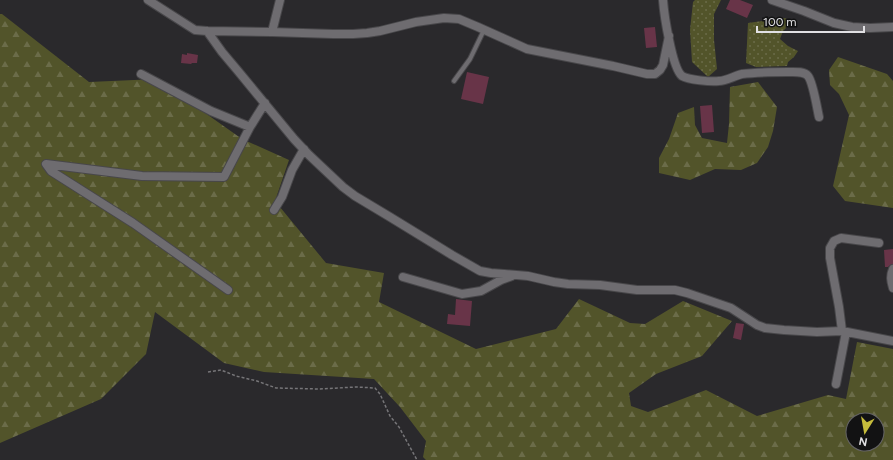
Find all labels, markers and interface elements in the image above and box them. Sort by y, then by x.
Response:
scale bar [757,8,864,34]
text: 100 m [763,15,797,29]
north arrow [845,412,885,452]
text: N [858,434,869,449]

